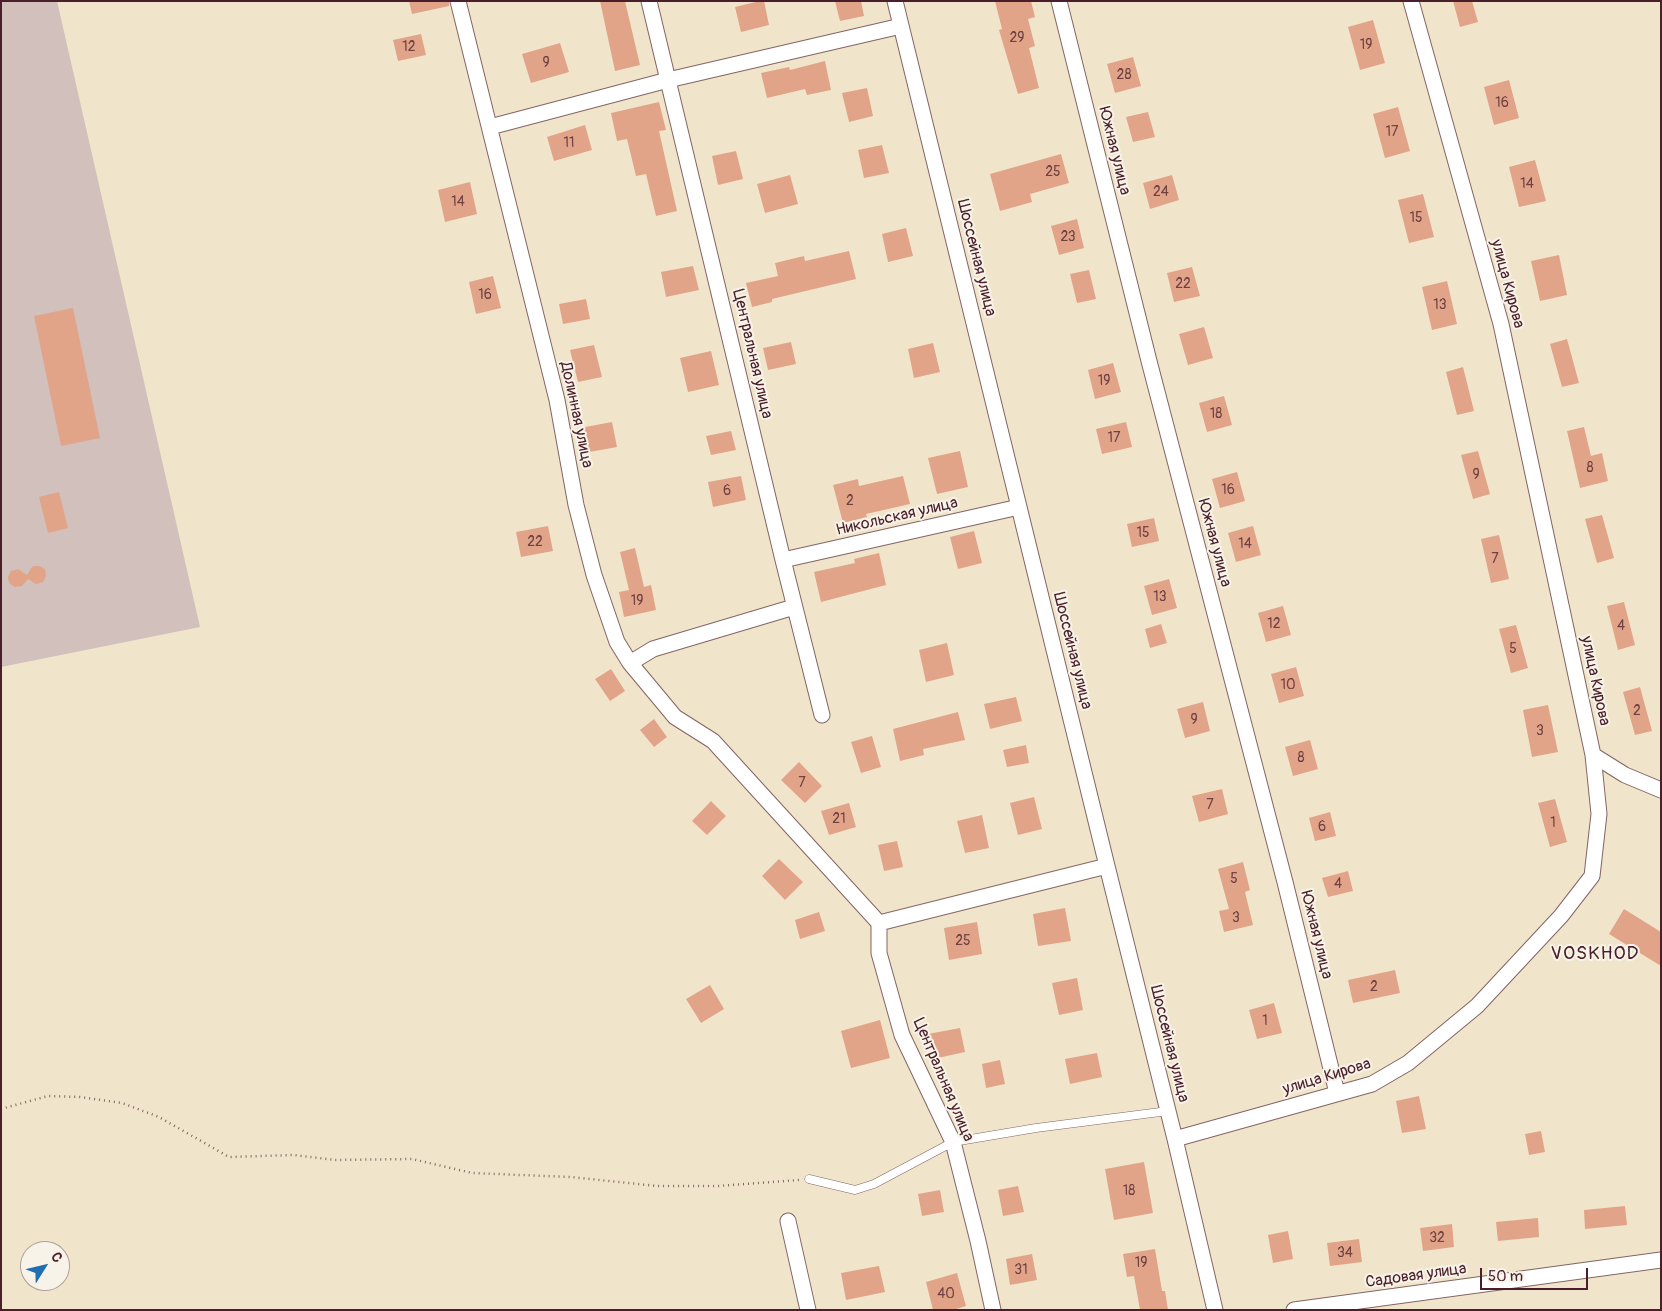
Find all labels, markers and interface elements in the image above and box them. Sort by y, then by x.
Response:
house number: 29 [1009,30,1025,46]
house number: 19 [1360,37,1372,53]
house number: 12 [402,39,416,55]
house number: 9 [542,55,550,71]
house number: 28 [1117,67,1131,83]
house number: 16 [1495,95,1509,111]
street label: Южная улица [1094,105,1134,197]
house number: 17 [1386,124,1398,140]
house number: 11 [564,135,574,151]
house number: 25 [1045,164,1061,180]
house number: 14 [1520,176,1534,192]
house number: 24 [1153,184,1169,200]
house number: 14 [451,194,465,210]
street label: Шоссейная улица [952,198,1000,318]
house number: 15 [1409,210,1423,226]
house number: 23 [1060,229,1076,245]
street label: улица Кирова [1486,238,1528,330]
house number: 22 [1175,276,1191,292]
house number: 16 [478,287,492,303]
street label: Центральная улица [728,287,776,421]
house number: 13 [1433,297,1447,313]
street label: Долинная улица [555,360,597,470]
house number: 19 [1098,373,1110,389]
house number: 18 [1210,406,1222,422]
house number: 17 [1108,430,1120,446]
house number: 8 [1586,460,1594,476]
house number: 9 [1472,467,1480,483]
house number: 16 [1221,482,1235,498]
house number: 6 [723,483,731,499]
house number: 2 [846,493,854,509]
street label: Никольская улица [834,494,960,540]
street label: Южная улица [1193,497,1235,589]
house number: 15 [1136,525,1150,541]
house number: 22 [527,534,543,550]
house number: 14 [1238,536,1252,552]
house number: 7 [1491,551,1499,567]
house number: 13 [1153,589,1167,605]
street label: Шоссейная улица [1048,591,1096,711]
house number: 19 [631,593,643,609]
house number: 12 [1267,616,1281,632]
house number: 4 [1617,618,1625,634]
street label: улица Кирова [1576,634,1614,728]
house number: 5 [1509,641,1517,657]
house number: 10 [1280,677,1296,693]
house number: 2 [1633,703,1641,719]
house number: 9 [1190,712,1198,728]
house number: 3 [1536,723,1544,739]
house number: 8 [1297,750,1305,766]
house number: 7 [798,775,806,791]
house number: 7 [1206,797,1214,813]
house number: 21 [832,811,846,827]
house number: 1 [1550,815,1556,831]
house number: 6 [1318,819,1326,835]
house number: 5 [1230,871,1238,887]
house number: 4 [1334,876,1342,892]
street label: Южная улица [1296,889,1336,981]
house number: 3 [1232,910,1240,926]
house number: 25 [955,933,971,949]
district label: VOSKHOD [1550,943,1640,965]
house number: 2 [1370,979,1378,995]
street label: Шоссейная улица [1145,984,1193,1104]
house number: 1 [1262,1013,1268,1029]
street label: Центральная улица [908,1015,978,1145]
street label: улица Кирова [1281,1055,1373,1099]
house number: 18 [1123,1183,1135,1199]
house number: 32 [1429,1230,1445,1246]
north arrow [20,1241,70,1291]
house number: 34 [1337,1245,1353,1261]
text: С [47,1249,66,1266]
house number: 19 [1135,1255,1147,1271]
scale bar [1482,1258,1590,1290]
street label: Садовая улица [1364,1259,1468,1293]
house number: 31 [1014,1262,1028,1278]
text: 50 m [1488,1267,1523,1286]
house number: 40 [937,1286,955,1302]

